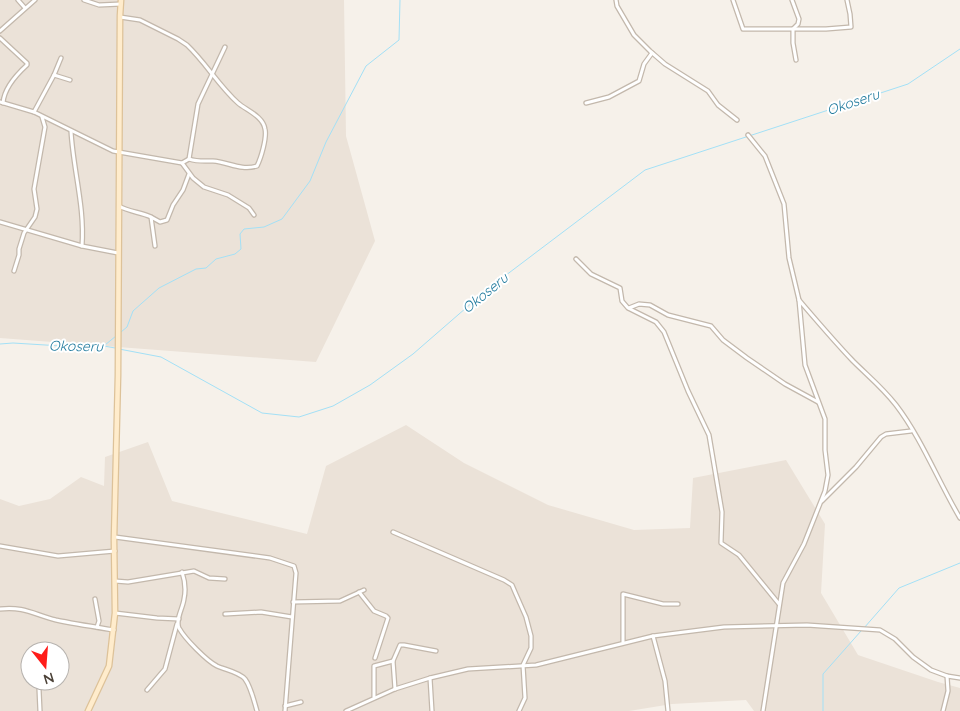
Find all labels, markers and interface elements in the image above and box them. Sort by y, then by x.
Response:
water label: Okoseru [824,85,883,119]
water label: Okoseru [458,268,513,317]
water label: Okoseru [49,337,104,355]
north arrow [20,641,70,691]
text: N [41,668,56,689]

